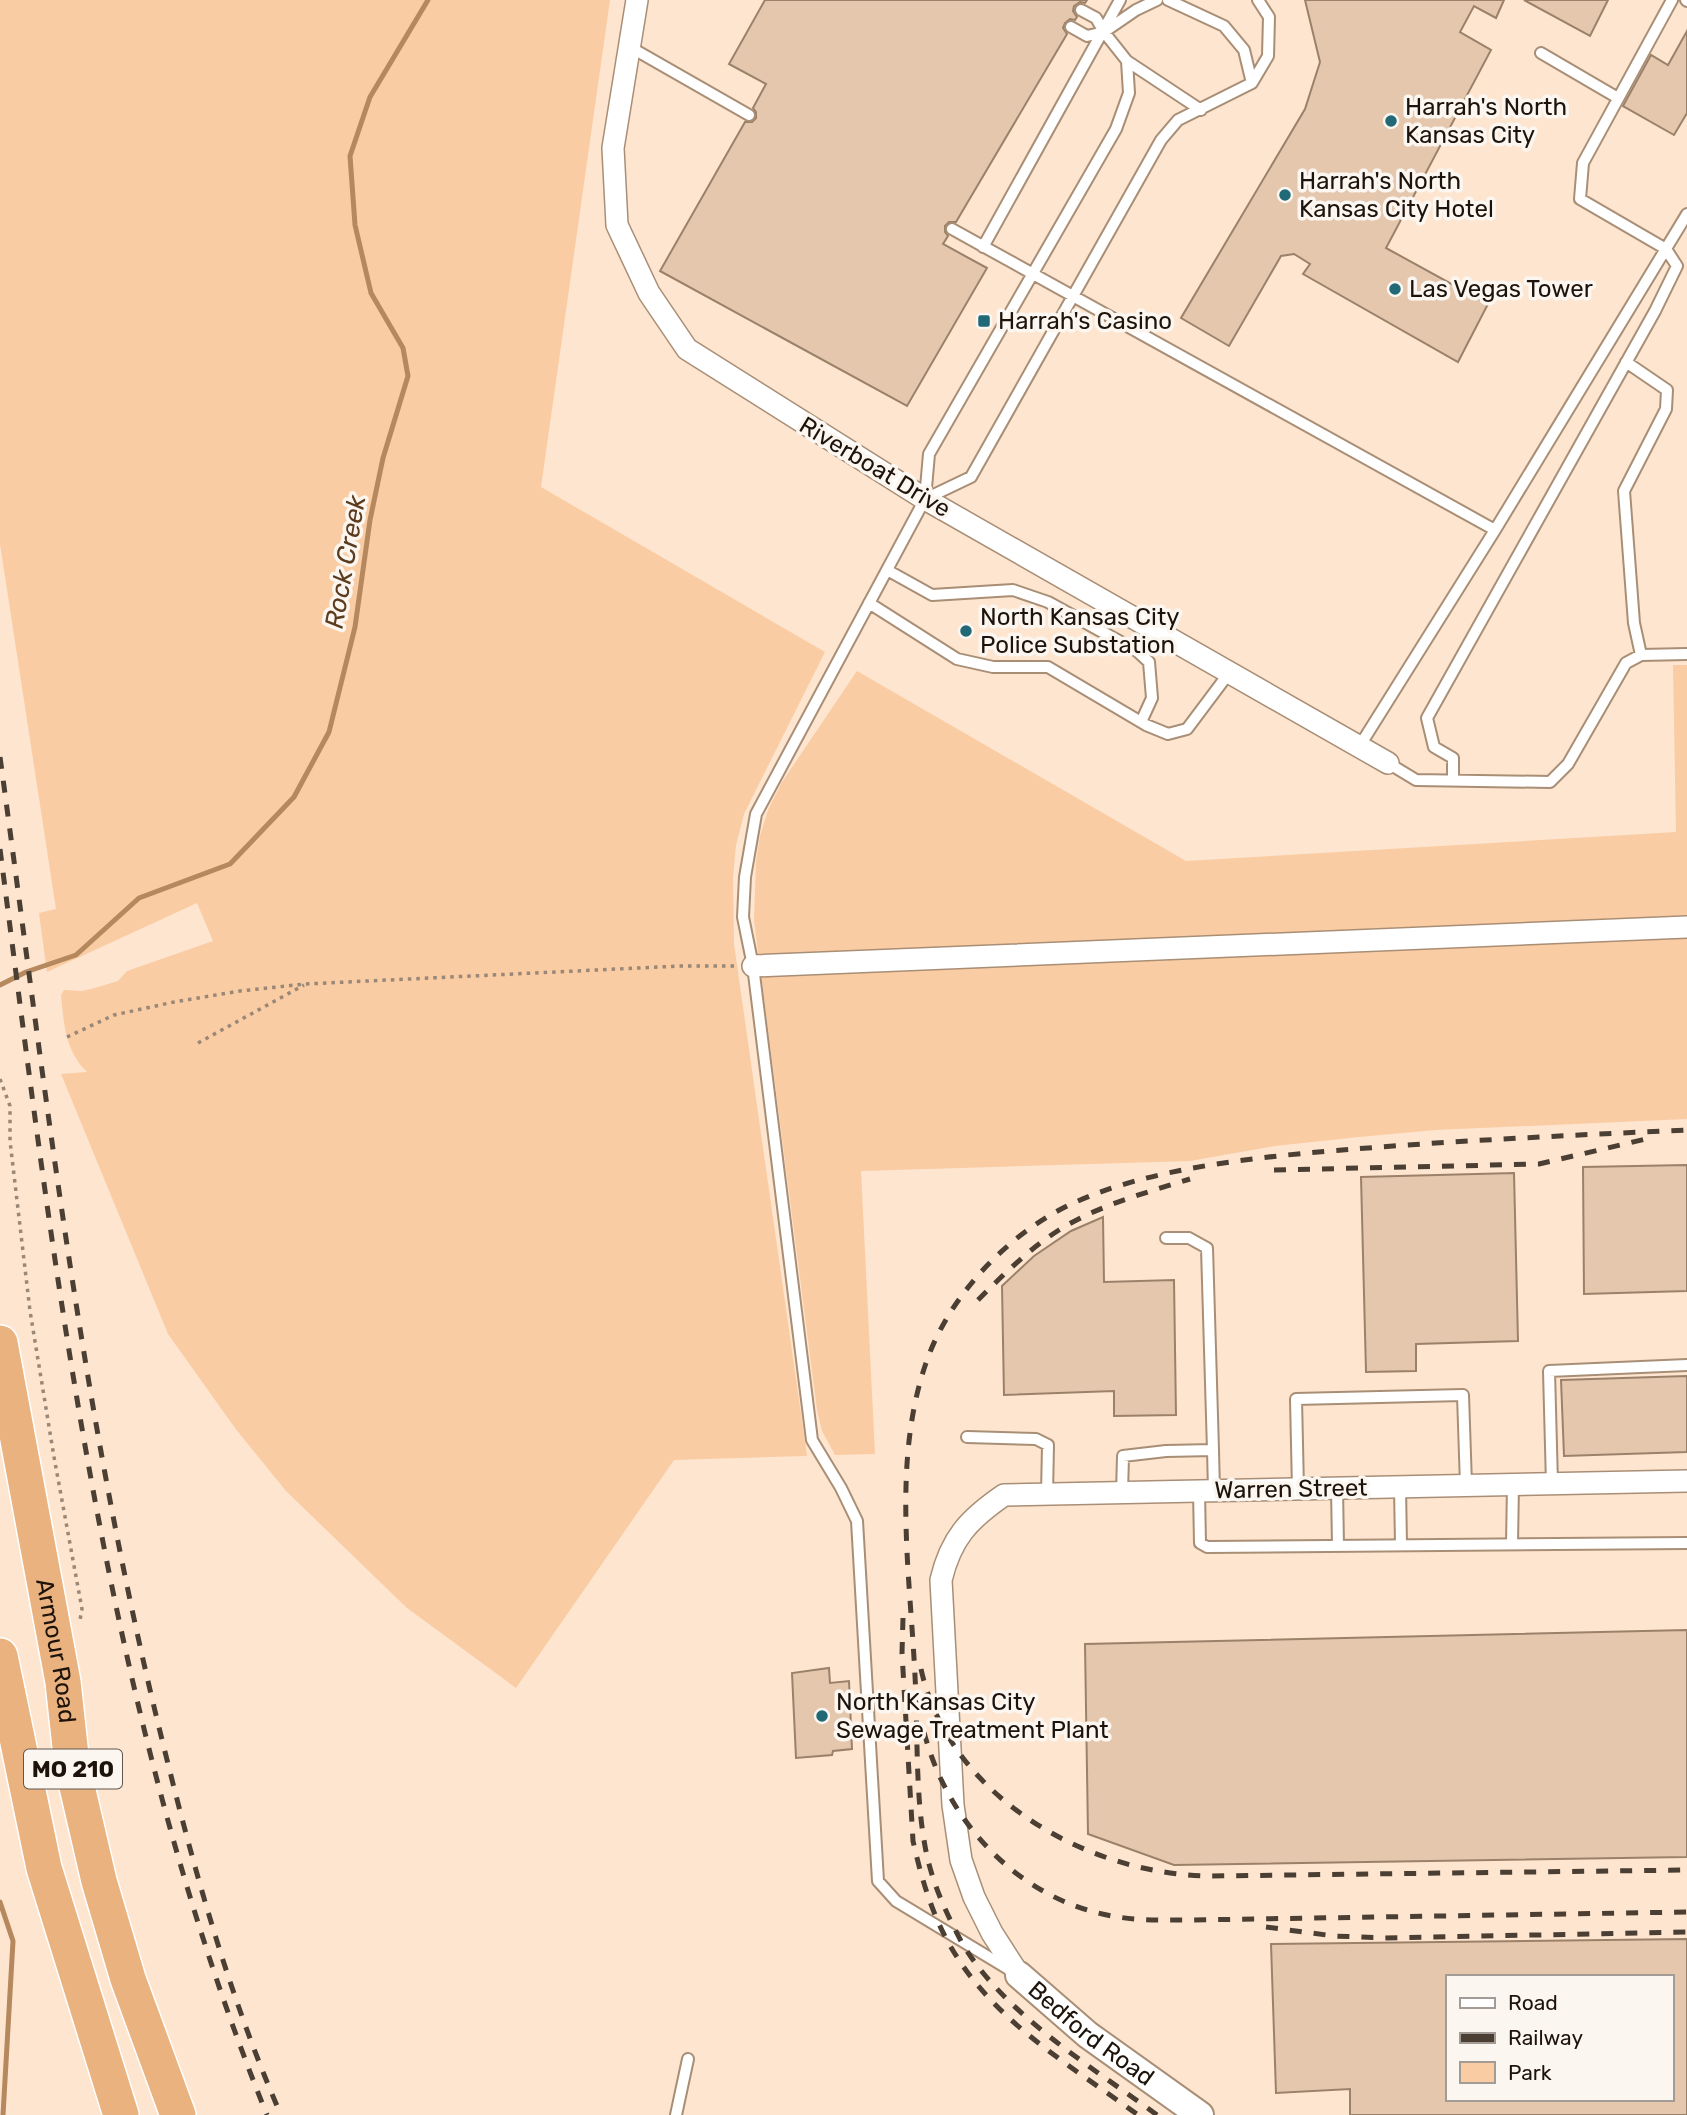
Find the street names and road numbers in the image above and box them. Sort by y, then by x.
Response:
street label: Riverboat Drive [794,411,956,523]
street label: Warren Street [1214,1474,1368,1504]
street label: Armour Road [30,1576,81,1725]
road number: MO 210 [24,1750,122,1788]
street label: Bedford Road [1022,1975,1159,2092]

